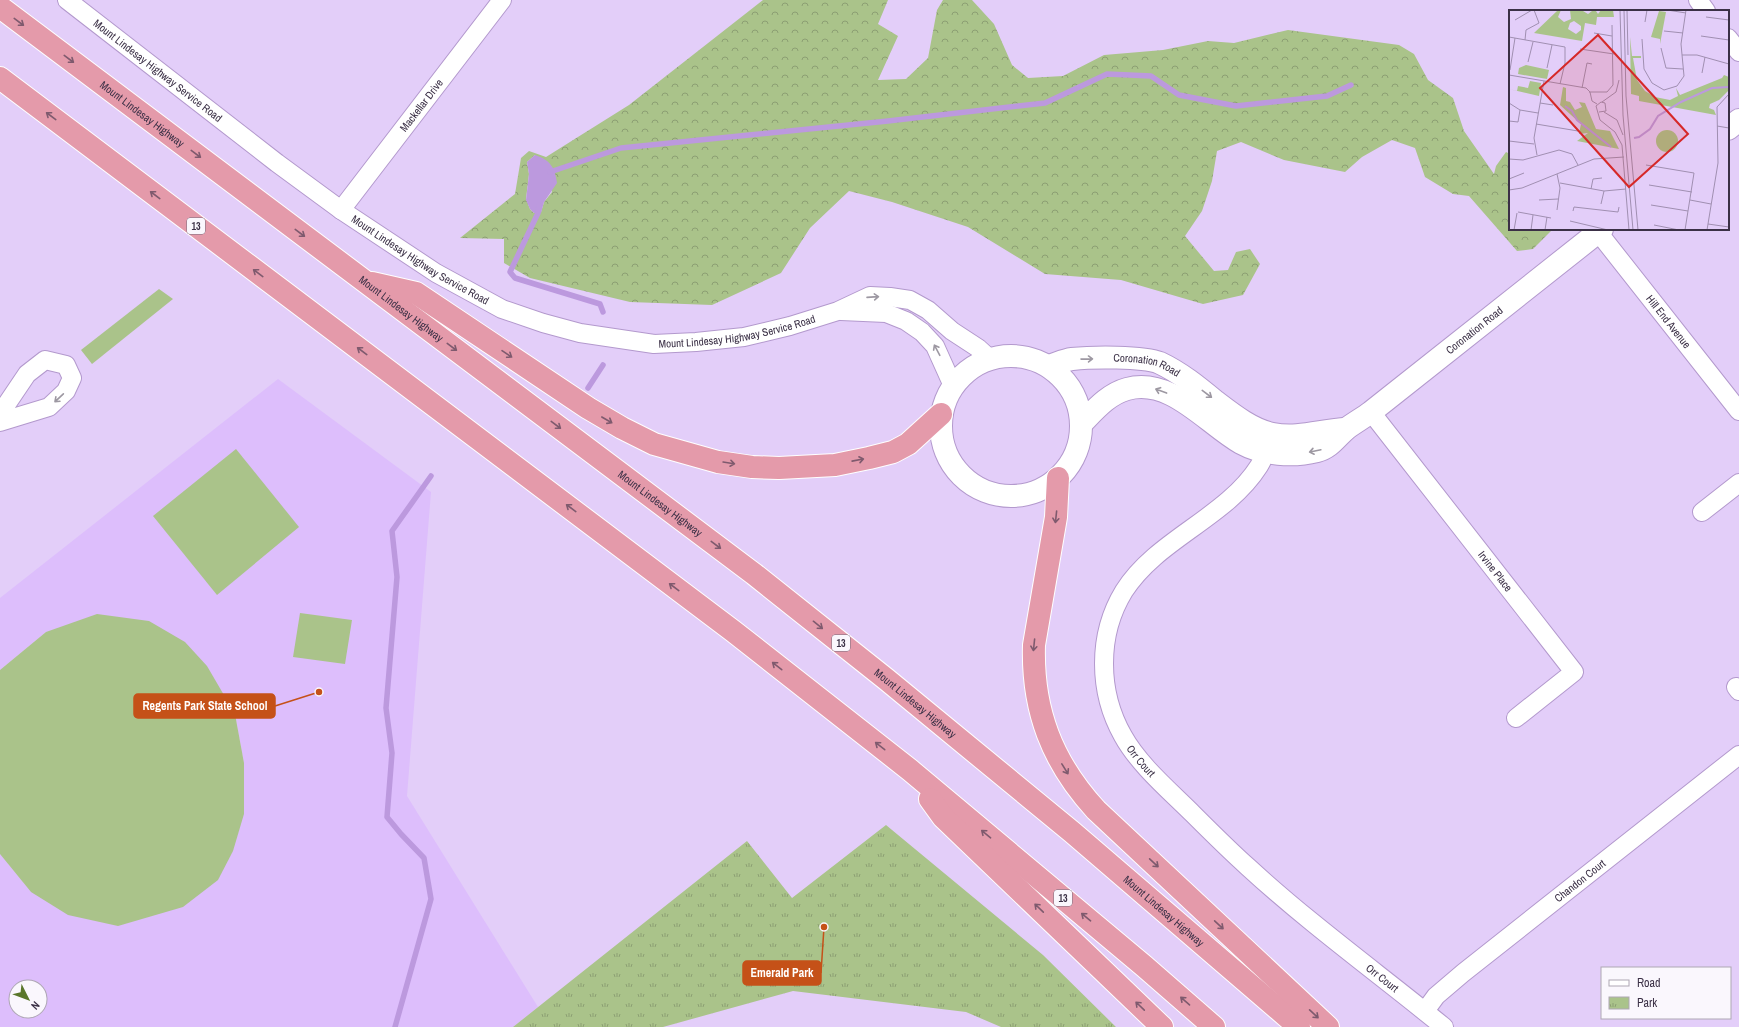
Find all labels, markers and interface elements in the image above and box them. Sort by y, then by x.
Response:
inset map [1509,10,1729,230]
one-way arrow [14,17,25,26]
street label: Mount Lindesay Highway Service Road [91,17,225,125]
one-way arrow [64,55,75,64]
street label: Mackellar Drive [397,76,446,134]
street label: Mount Lindesay Highway [97,78,187,150]
one-way arrow [46,112,57,120]
one-way arrow [190,150,201,159]
one-way arrow [149,190,160,199]
street label: Mount Lindesay Highway Service Road [350,212,492,308]
road number: 13 [187,218,205,234]
one-way arrow [294,228,305,237]
one-way arrow [253,269,264,277]
street label: Mount Lindesay Highway [356,273,446,345]
street label: Hill End Avenue [1643,292,1694,351]
one-way arrow [867,293,880,300]
street label: Coronation Road [1443,303,1506,357]
street label: Mount Lindesay Highway Service Road [658,312,817,351]
one-way arrow [446,343,457,351]
one-way arrow [933,344,940,356]
one-way arrow [357,347,368,355]
one-way arrow [501,350,512,358]
street label: Coronation Road [1113,351,1183,380]
one-way arrow [1080,355,1093,363]
one-way arrow [1155,386,1167,394]
one-way arrow [1201,390,1212,398]
one-way arrow [54,393,64,403]
one-way arrow [601,416,613,424]
one-way arrow [550,421,561,430]
one-way arrow [1309,447,1322,455]
one-way arrow [851,456,864,464]
one-way arrow [722,460,735,468]
street label: Mount Lindesay Highway [615,467,706,540]
one-way arrow [565,504,576,512]
one-way arrow [1052,510,1059,523]
one-way arrow [710,541,721,550]
street label: Irvine Place [1475,548,1516,594]
one-way arrow [669,582,680,591]
one-way arrow [813,621,824,630]
road number: 13 [832,635,850,651]
one-way arrow [1031,638,1038,651]
one-way arrow [772,662,783,670]
street label: Mount Lindesay Highway [871,665,960,741]
callout: Regents Park State School [134,694,275,718]
text: Regents Park State School [142,698,268,714]
one-way arrow [874,742,885,751]
street label: Orr Court [1123,742,1159,780]
one-way arrow [1061,763,1069,775]
one-way arrow [981,829,992,838]
street label: Chandon Court [1551,856,1609,905]
one-way arrow [1148,859,1159,868]
street label: Mount Lindesay Highway [1121,872,1207,950]
road number: 13 [1054,890,1072,906]
one-way arrow [1034,903,1044,913]
one-way arrow [1081,913,1091,922]
one-way arrow [1214,921,1225,930]
callout: Emerald Park [743,961,821,985]
street label: Orr Court [1363,961,1402,995]
text: Emerald Park [751,965,814,981]
legend [1601,967,1731,1019]
text: Road [1637,975,1661,991]
north arrow [8,979,48,1019]
text: Park [1637,995,1657,1011]
one-way arrow [1180,997,1190,1006]
text: N [28,999,43,1013]
one-way arrow [1135,1001,1145,1011]
one-way arrow [1309,1009,1319,1019]

